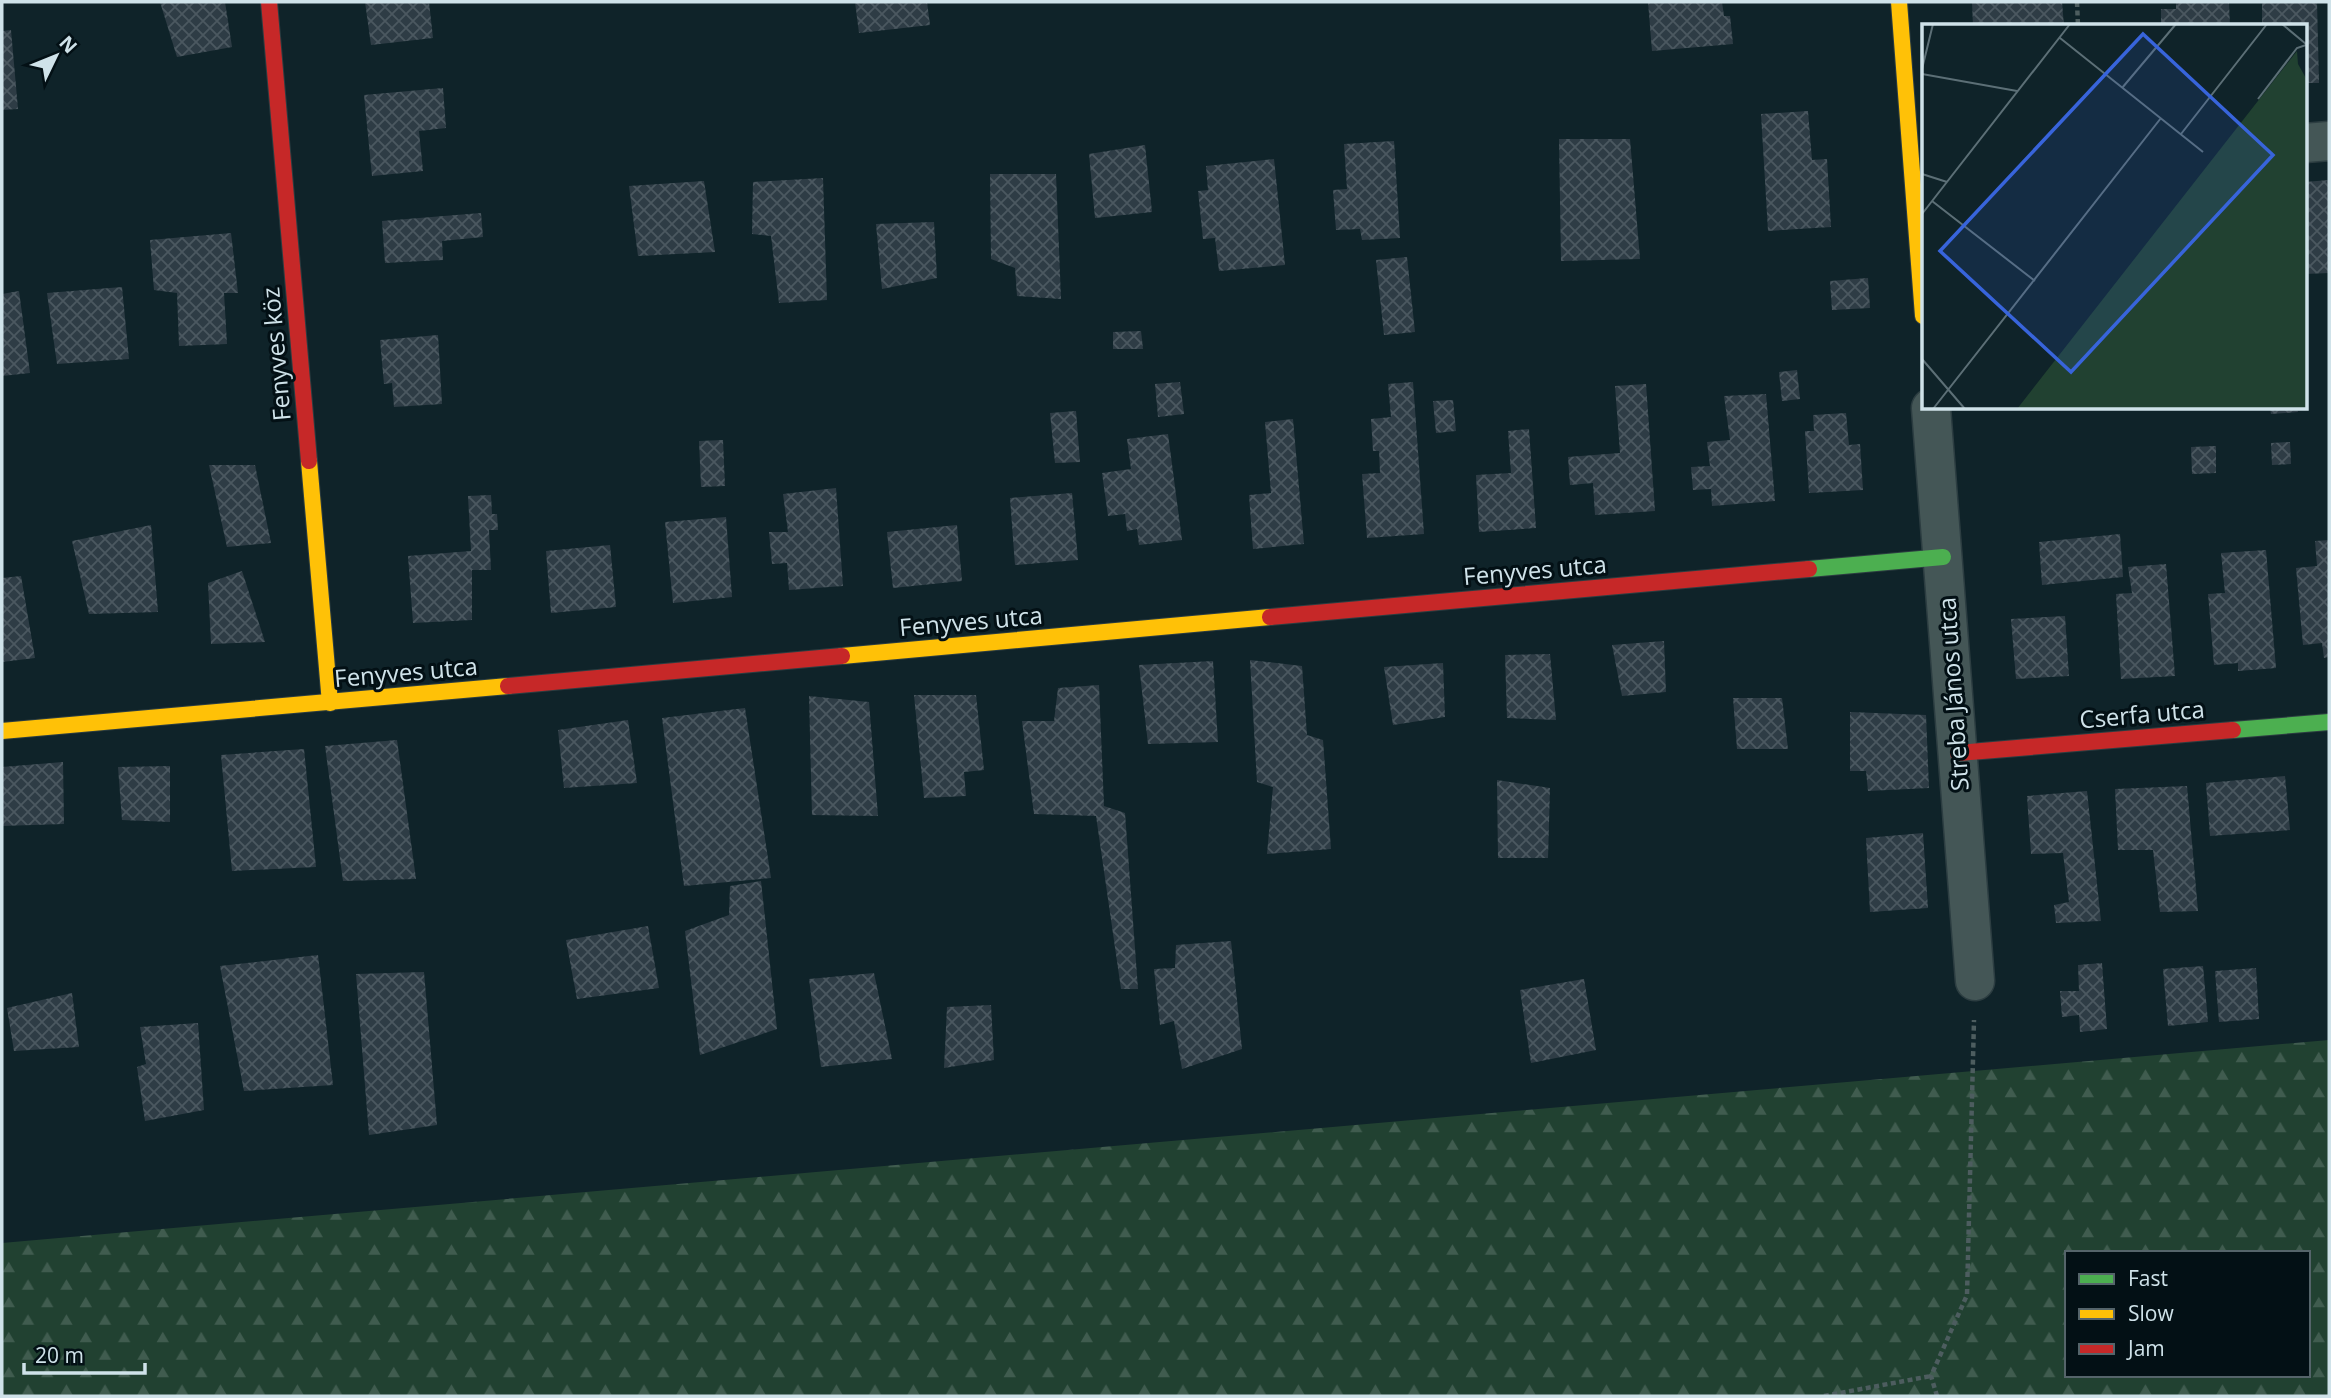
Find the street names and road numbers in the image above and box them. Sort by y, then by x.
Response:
street label: Fenyves köz [253,286,298,422]
street label: Fenyves utca [1462,547,1608,592]
street label: Streba János utca [1929,596,1976,792]
street label: Fenyves utca [898,598,1044,643]
street label: Fenyves utca [333,649,479,694]
street label: Cserfa utca [2078,692,2206,735]

